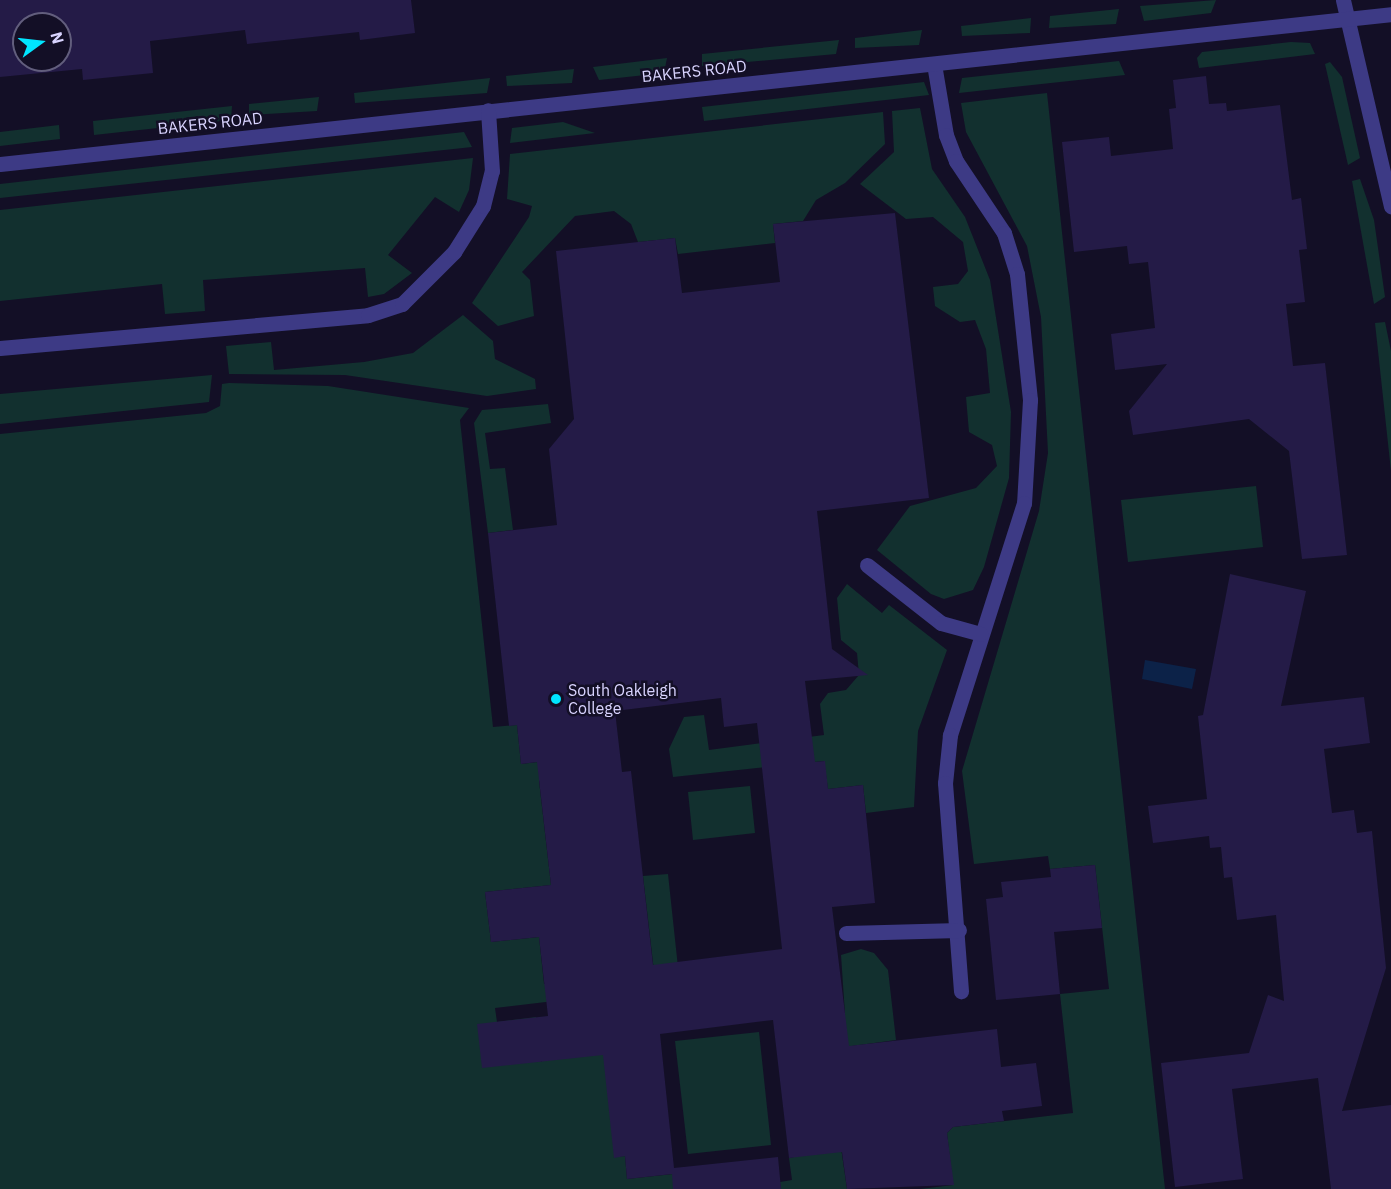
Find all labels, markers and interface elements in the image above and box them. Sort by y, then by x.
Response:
north arrow [12,12,72,72]
text: N [46,30,69,46]
street label: BAKERS ROAD [641,56,747,86]
street label: BAKERS ROAD [157,108,263,138]
place label: South Oakleigh College [568,680,677,718]
marker: South Oakleigh College [549,692,563,706]

